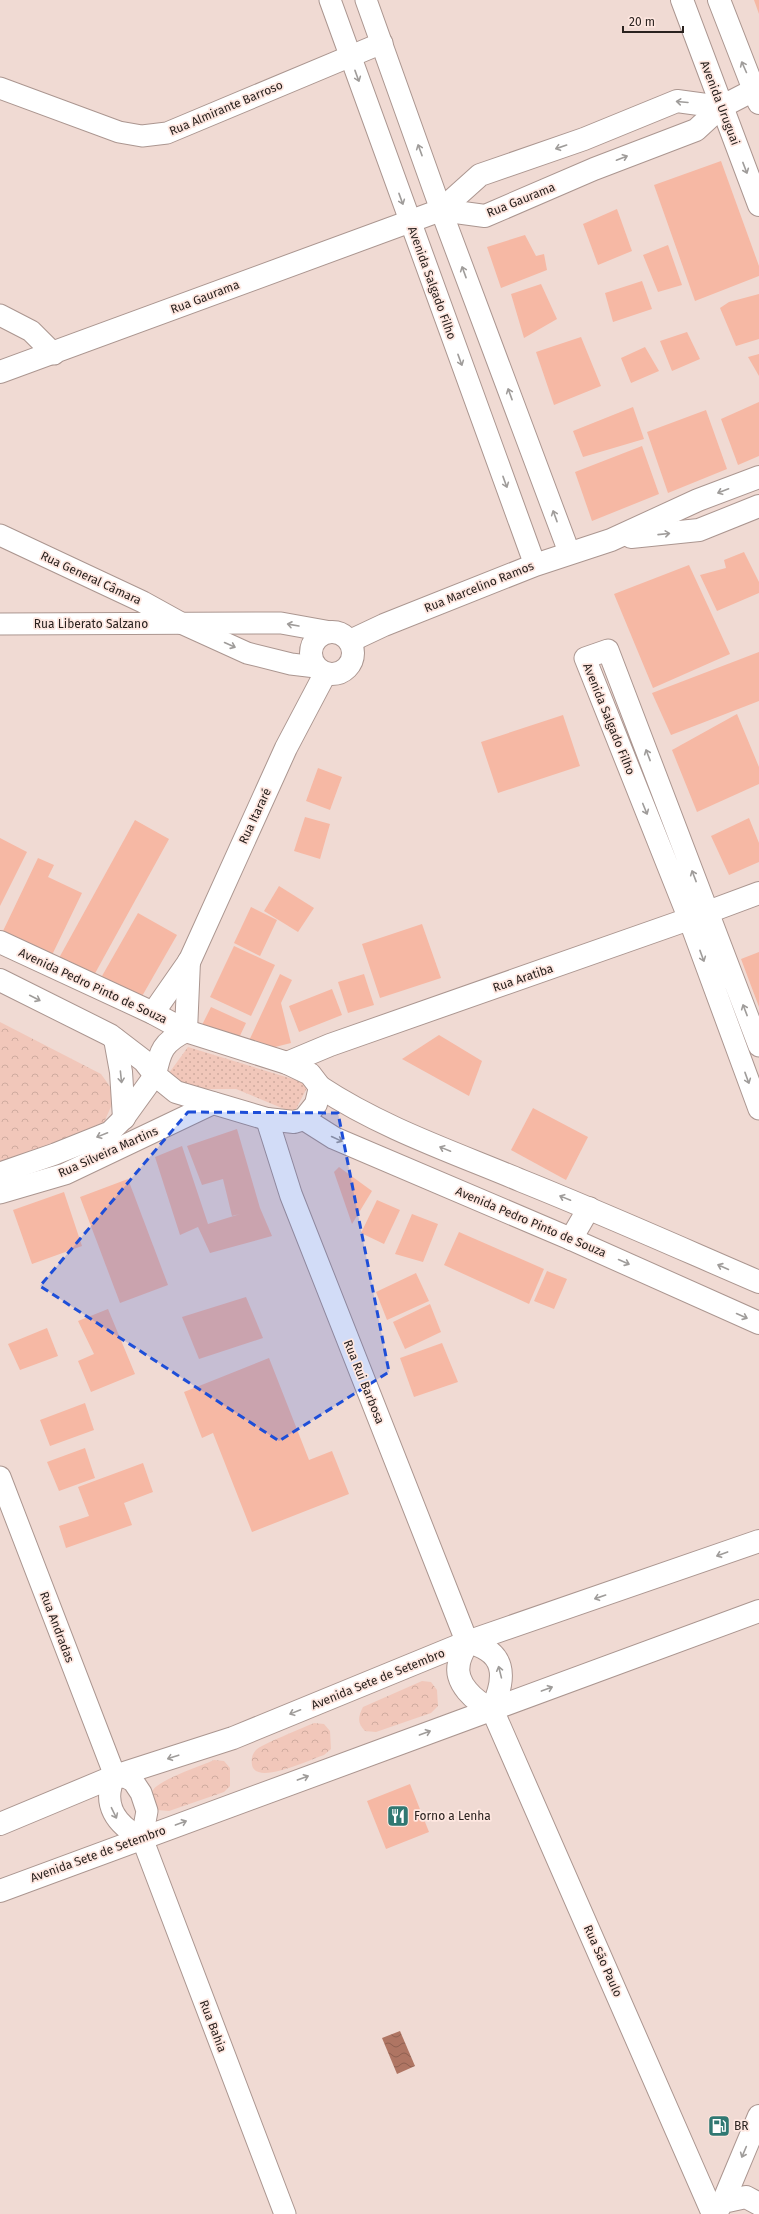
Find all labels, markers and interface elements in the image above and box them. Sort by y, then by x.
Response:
scale bar [623,8,683,34]
text: 20 m [629,15,655,29]
street label: Avenida Uruguai [697,59,743,147]
one-way arrow [740,61,747,73]
one-way arrow [354,70,361,83]
street label: Rua Almirante Barroso [167,78,285,138]
one-way arrow [676,98,689,106]
one-way arrow [556,143,568,151]
one-way arrow [416,144,423,157]
one-way arrow [616,154,628,162]
one-way arrow [741,161,749,173]
street label: Rua Gaurama [485,180,557,220]
one-way arrow [398,192,406,204]
street label: Avenida Salgado Filho [405,225,459,341]
one-way arrow [460,267,468,279]
street label: Rua Gaurama [169,277,241,317]
one-way arrow [457,354,464,367]
one-way arrow [506,388,513,401]
one-way arrow [501,476,509,488]
one-way arrow [717,487,729,495]
one-way arrow [551,510,559,522]
one-way arrow [657,530,670,538]
street label: Rua General Câmara [38,548,144,608]
street label: Rua Marcelino Ramos [422,558,536,615]
street label: Rua Liberato Salzano [34,617,148,631]
one-way arrow [287,621,300,629]
one-way arrow [223,642,235,649]
street label: Avenida Salgado Filho [580,661,638,777]
one-way arrow [643,749,651,761]
street label: Rua Itararé [236,786,274,846]
one-way arrow [641,802,649,814]
one-way arrow [690,870,698,882]
street label: Avenida Pedro Pinto de Souza [17,945,169,1027]
one-way arrow [699,950,707,962]
street label: Rua Aratiba [491,961,555,995]
one-way arrow [29,995,41,1002]
one-way arrow [741,1004,749,1016]
one-way arrow [118,1070,125,1083]
one-way arrow [744,1071,752,1083]
street label: Rua Silveira Martins [56,1124,160,1180]
one-way arrow [97,1131,109,1139]
one-way arrow [331,1136,343,1143]
one-way arrow [440,1145,452,1152]
street label: Avenida Pedro Pinto de Souza [454,1184,608,1260]
one-way arrow [560,1194,572,1202]
one-way arrow [618,1259,630,1267]
one-way arrow [718,1262,730,1270]
one-way arrow [736,1313,748,1320]
street label: Rua Rui Barbosa [341,1338,387,1426]
one-way arrow [717,1551,729,1559]
street label: Rua Andradas [37,1589,77,1665]
one-way arrow [593,1594,606,1601]
street label: Avenida Sete de Setembro [309,1646,447,1712]
one-way arrow [495,1665,503,1678]
one-way arrow [540,1684,552,1692]
one-way arrow [289,1709,301,1717]
one-way arrow [418,1729,430,1737]
one-way arrow [167,1754,180,1761]
one-way arrow [296,1774,308,1782]
restaurant icon: Forno a Lenha [385,1803,411,1829]
one-way arrow [111,1807,118,1819]
place label: Forno a Lenha [414,1809,491,1823]
one-way arrow [174,1819,186,1827]
street label: Avenida Sete de Setembro [28,1823,168,1885]
street label: Rua São Paulo [581,1923,625,1999]
street label: Rua Bahia [197,1998,229,2054]
fuel station icon: BR [706,2113,732,2139]
place label: BR [734,2119,749,2133]
one-way arrow [739,2145,747,2157]

